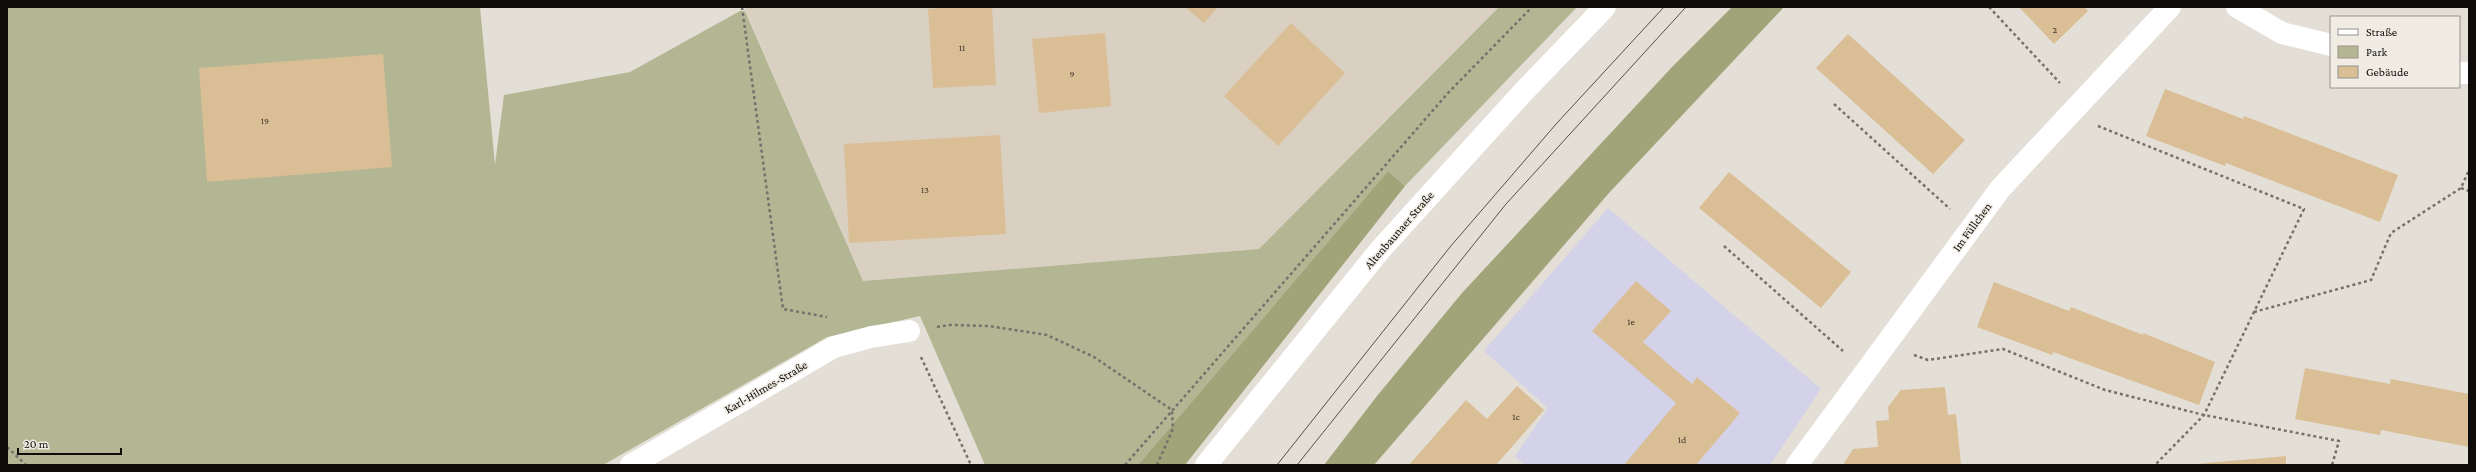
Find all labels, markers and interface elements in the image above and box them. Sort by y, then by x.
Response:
legend [2330,16,2460,88]
house number: 2 [2053,24,2058,35]
text: Straße [2366,25,2397,39]
house number: 11 [959,42,965,53]
text: Park [2366,45,2388,59]
text: Gebäude [2366,65,2408,79]
house number: 9 [1069,68,1075,79]
house number: 19 [261,115,269,126]
house number: 13 [921,184,929,195]
street label: Altenbaunaer Straße [1361,188,1437,272]
street label: Im Füllchen [1950,199,1995,254]
house number: 1e [1627,316,1635,327]
street label: Karl-Hilmes-Straße [722,358,810,416]
house number: 1c [1512,411,1521,422]
scale bar [18,430,121,456]
house number: 1d [1678,434,1687,445]
text: 20 m [24,437,49,451]

